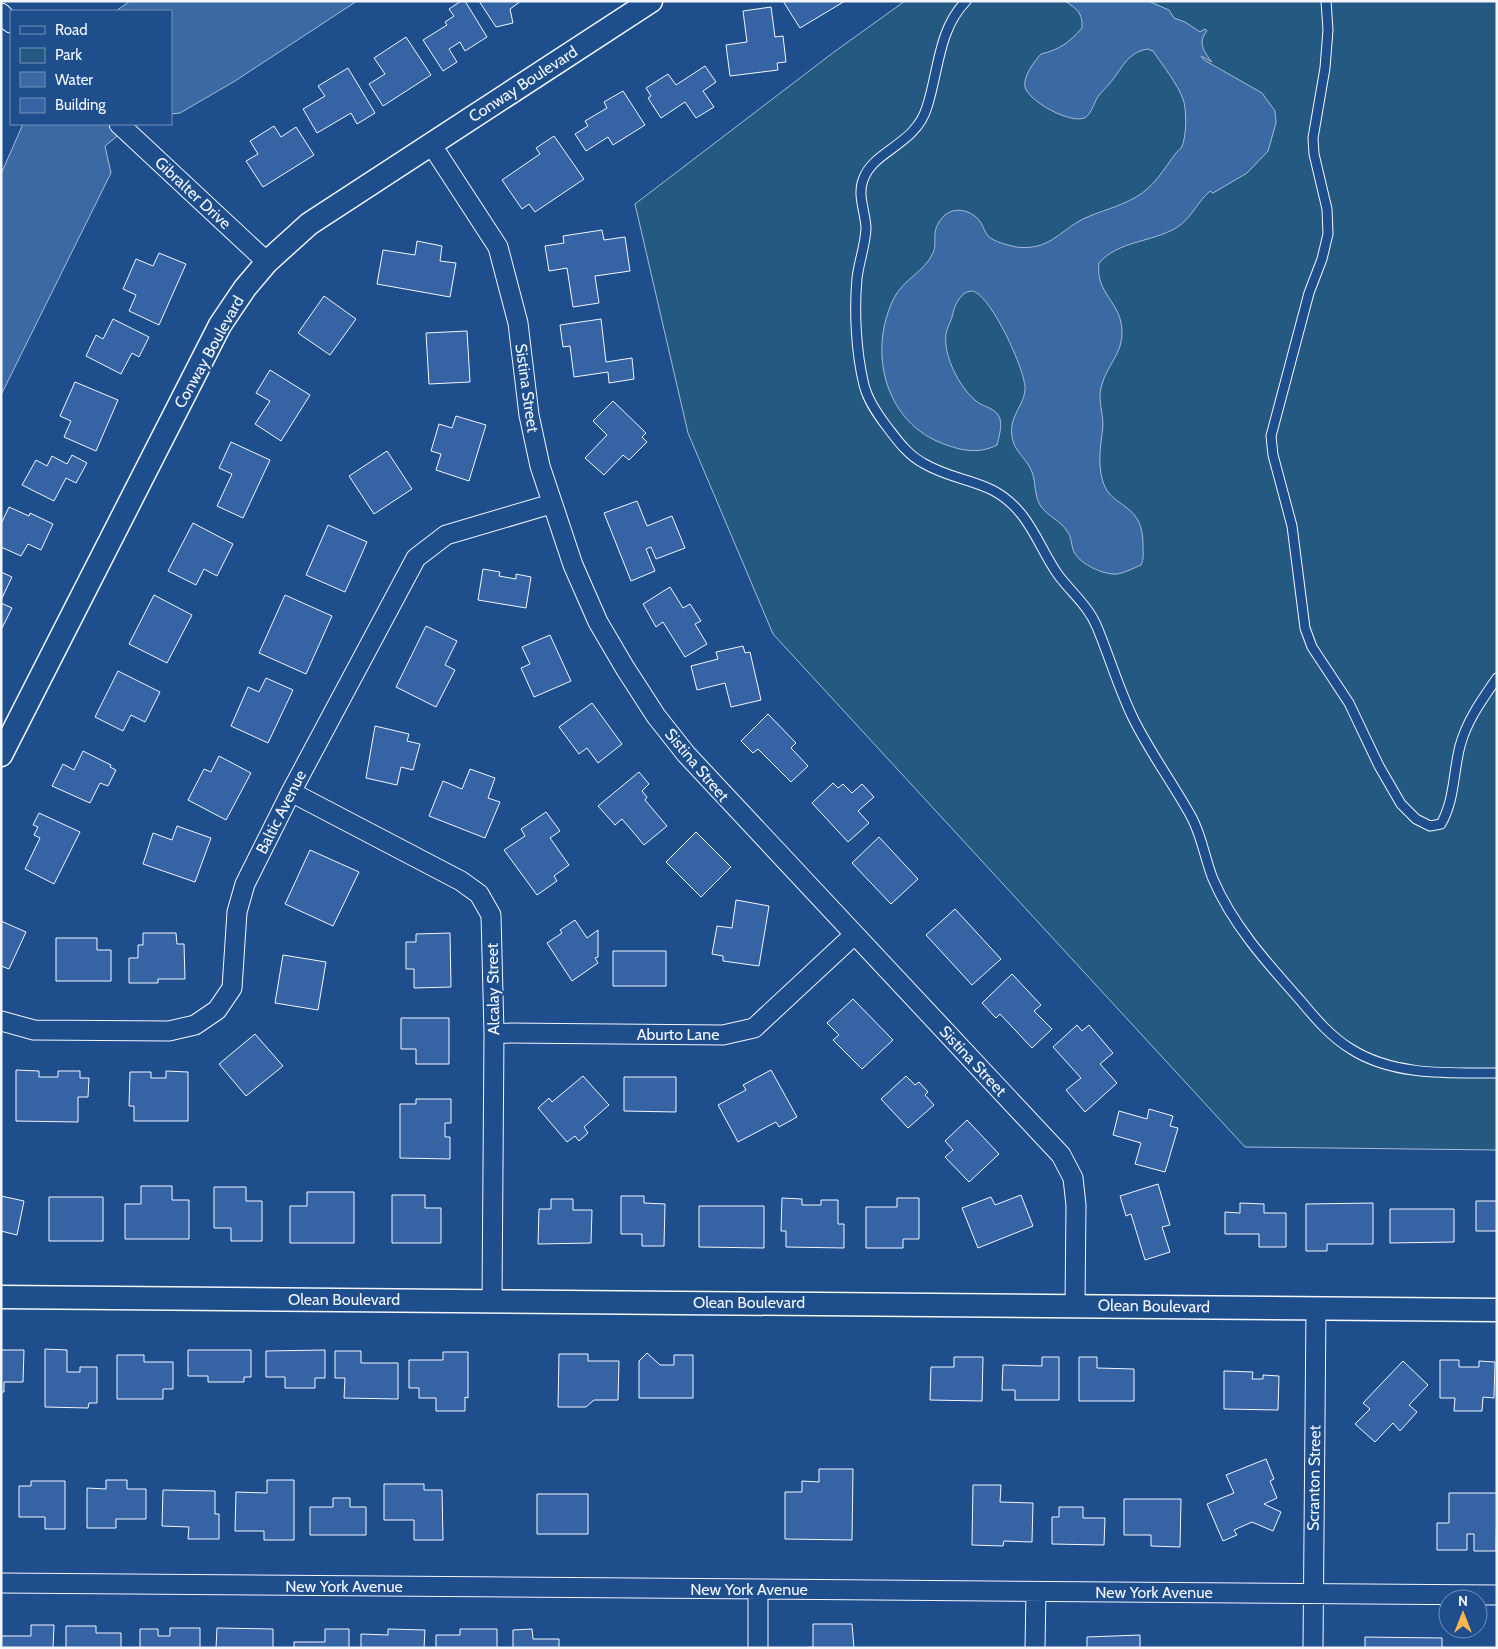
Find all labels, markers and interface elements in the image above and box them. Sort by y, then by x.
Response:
legend [10,10,172,125]
text: Road [55,21,88,39]
street label: Conway Boulevard [465,42,581,126]
text: Park [55,46,82,64]
text: Water [55,71,93,89]
text: Building [55,96,106,114]
street label: Gibralter Drive [151,153,235,233]
street label: Conway Boulevard [170,292,248,412]
street label: Sistina Street [511,342,543,434]
street label: Sistina Street [661,725,733,806]
street label: Baltic Avenue [252,767,310,857]
street label: Alcalay Street [483,942,503,1035]
street label: Sistina Street [936,1022,1011,1101]
street label: Aburto Lane [637,1025,719,1044]
street label: Olean Boulevard [288,1290,400,1309]
street label: Olean Boulevard [693,1293,805,1312]
street label: Olean Boulevard [1098,1296,1210,1316]
street label: Scranton Street [1304,1424,1324,1531]
street label: New York Avenue [285,1577,403,1596]
street label: New York Avenue [690,1580,808,1599]
street label: New York Avenue [1095,1583,1213,1602]
north arrow [1438,1589,1488,1639]
text: N [1458,1592,1468,1610]

